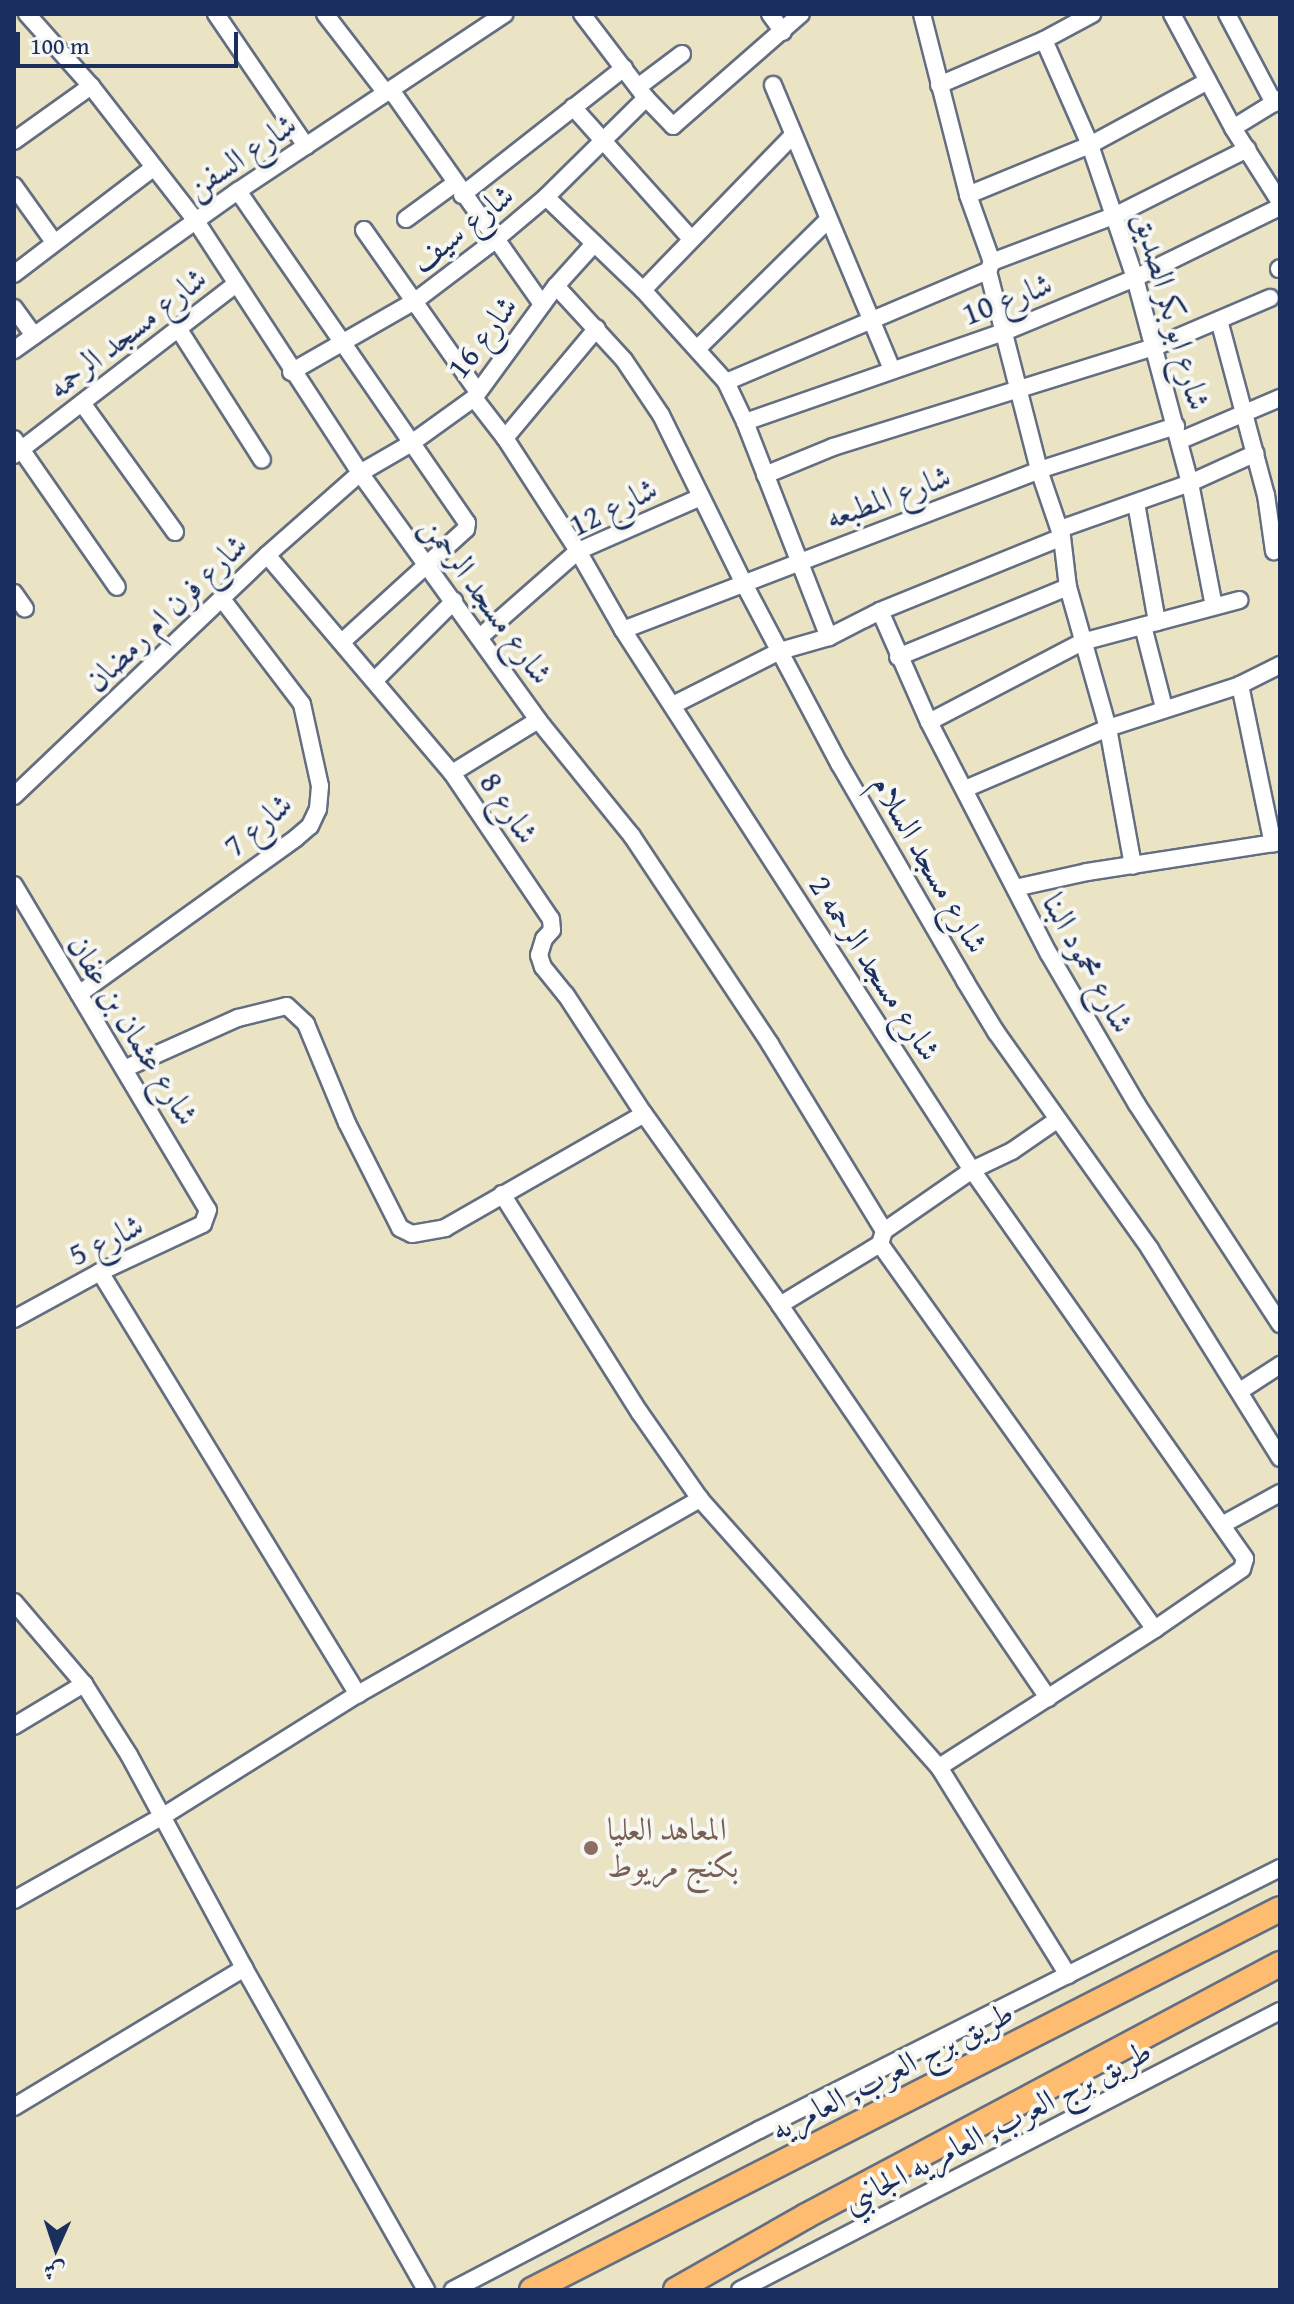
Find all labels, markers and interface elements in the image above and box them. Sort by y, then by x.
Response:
scale bar [20,16,242,66]
text: 100 m [30,28,90,63]
street label: شارع السفن [178,105,304,207]
street label: شارع سيف [403,176,521,280]
street label: شارع ابو بكر الصديق [1125,208,1219,414]
street label: شارع مسجد الرحمه [40,259,214,407]
street label: شارع 10 [957,264,1057,334]
street label: شارع 16 [439,288,525,386]
street label: شارع المطبعه [820,457,956,537]
street label: شارع 12 [563,469,663,545]
street label: شارع مسجد الرحمن [413,508,561,692]
street label: شارع فرن ام رمضان [77,526,255,700]
street label: شارع 8 [471,765,547,851]
street label: شارع مسجد السلام [863,768,997,960]
street label: شارع 7 [216,785,300,865]
street label: شارع مسجد الرحمه 2 [801,868,949,1068]
street label: شارع محمود البنا [1034,886,1142,1040]
street label: شارع عثمان بن عفان [59,928,207,1132]
street label: شارع 5 [63,1206,149,1274]
place label: المعاهد العليا بكنج مريوط [607,1811,739,1886]
marker: المعاهد العليا بكنج مريوط [582,1839,600,1857]
street label: طريق برج العرب, العامريه [764,1993,1020,2149]
street label: طريق برج العرب, العامريه الجانبي [836,2031,1158,2221]
north arrow [16,2208,96,2288]
text: ش [43,2255,66,2289]

